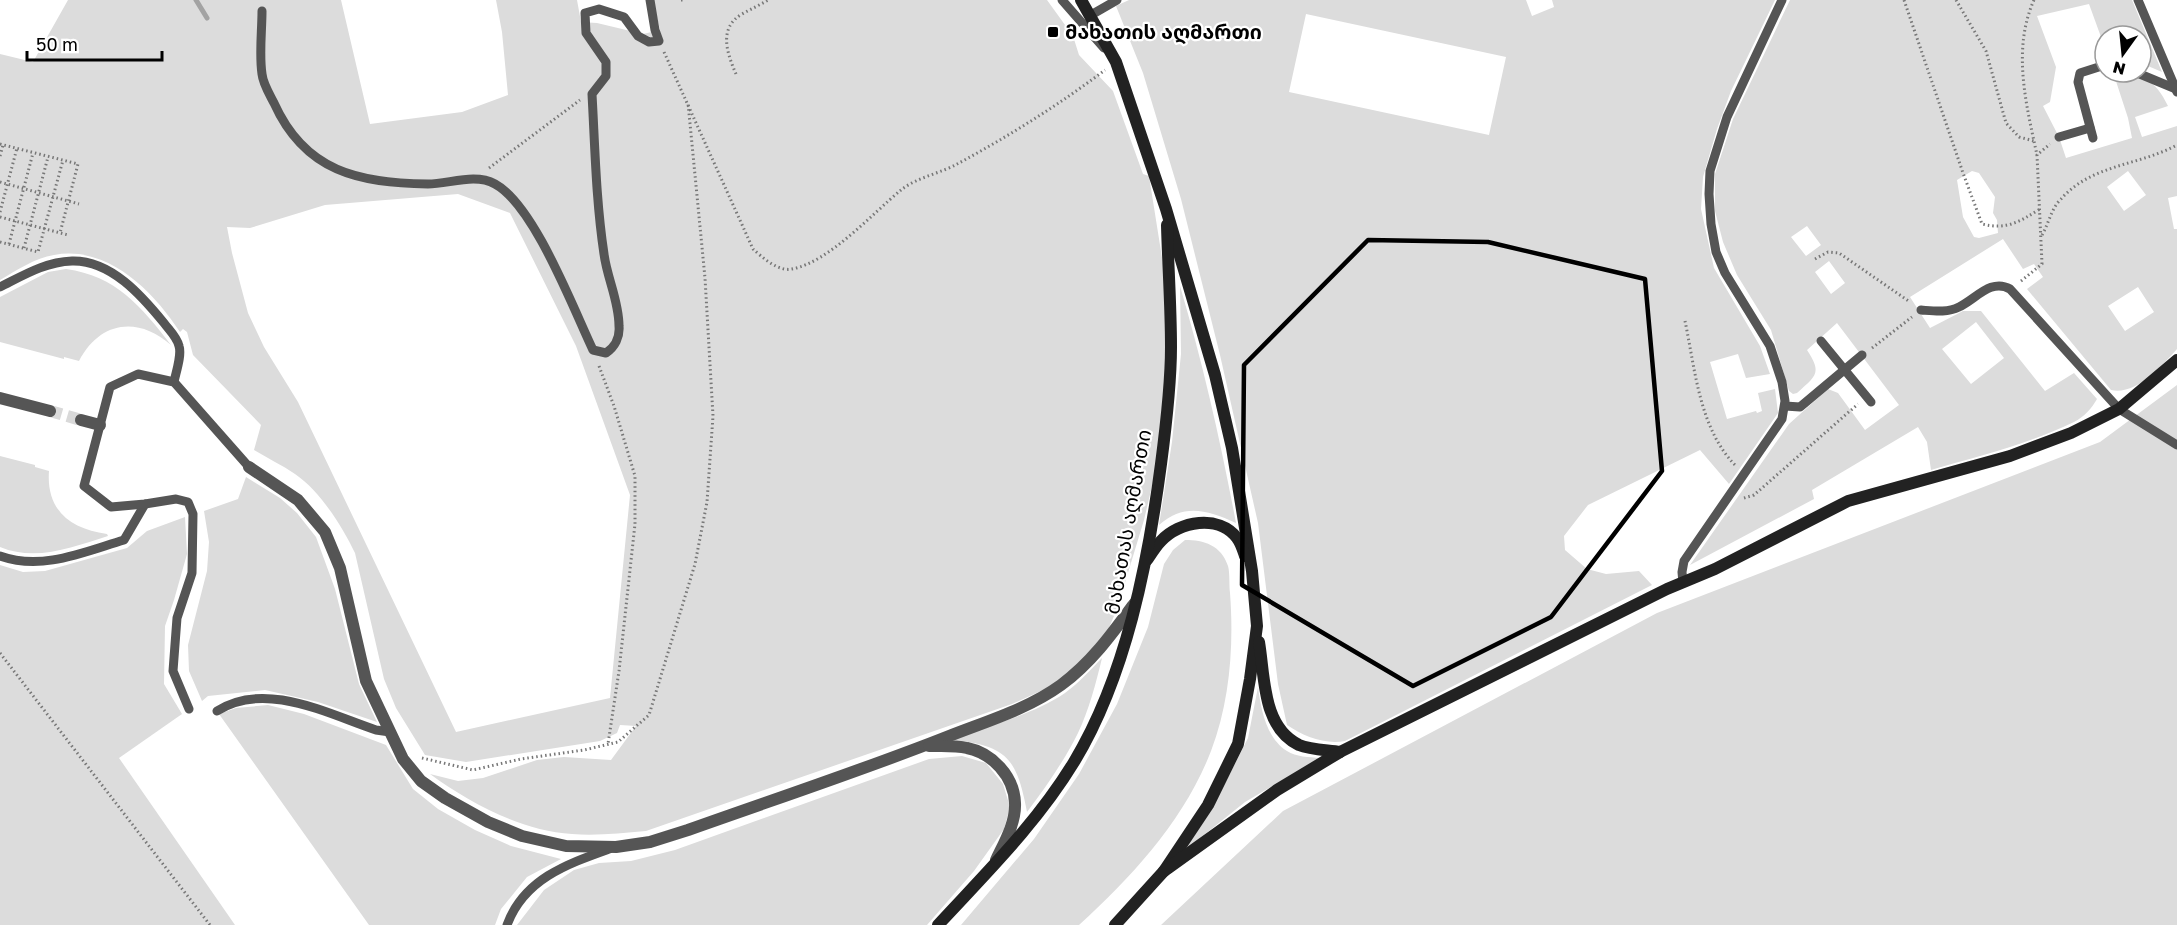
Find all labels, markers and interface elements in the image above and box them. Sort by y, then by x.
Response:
place label: მახათის აღმართი [1065,19,1262,45]
scale bar [27,24,162,62]
north arrow [2093,24,2153,84]
marker: მახათის აღმართი [1046,25,1060,39]
text: 50 m [36,33,78,55]
text: N [2111,57,2128,80]
street label: მახათას აღმართი [1099,428,1157,616]

